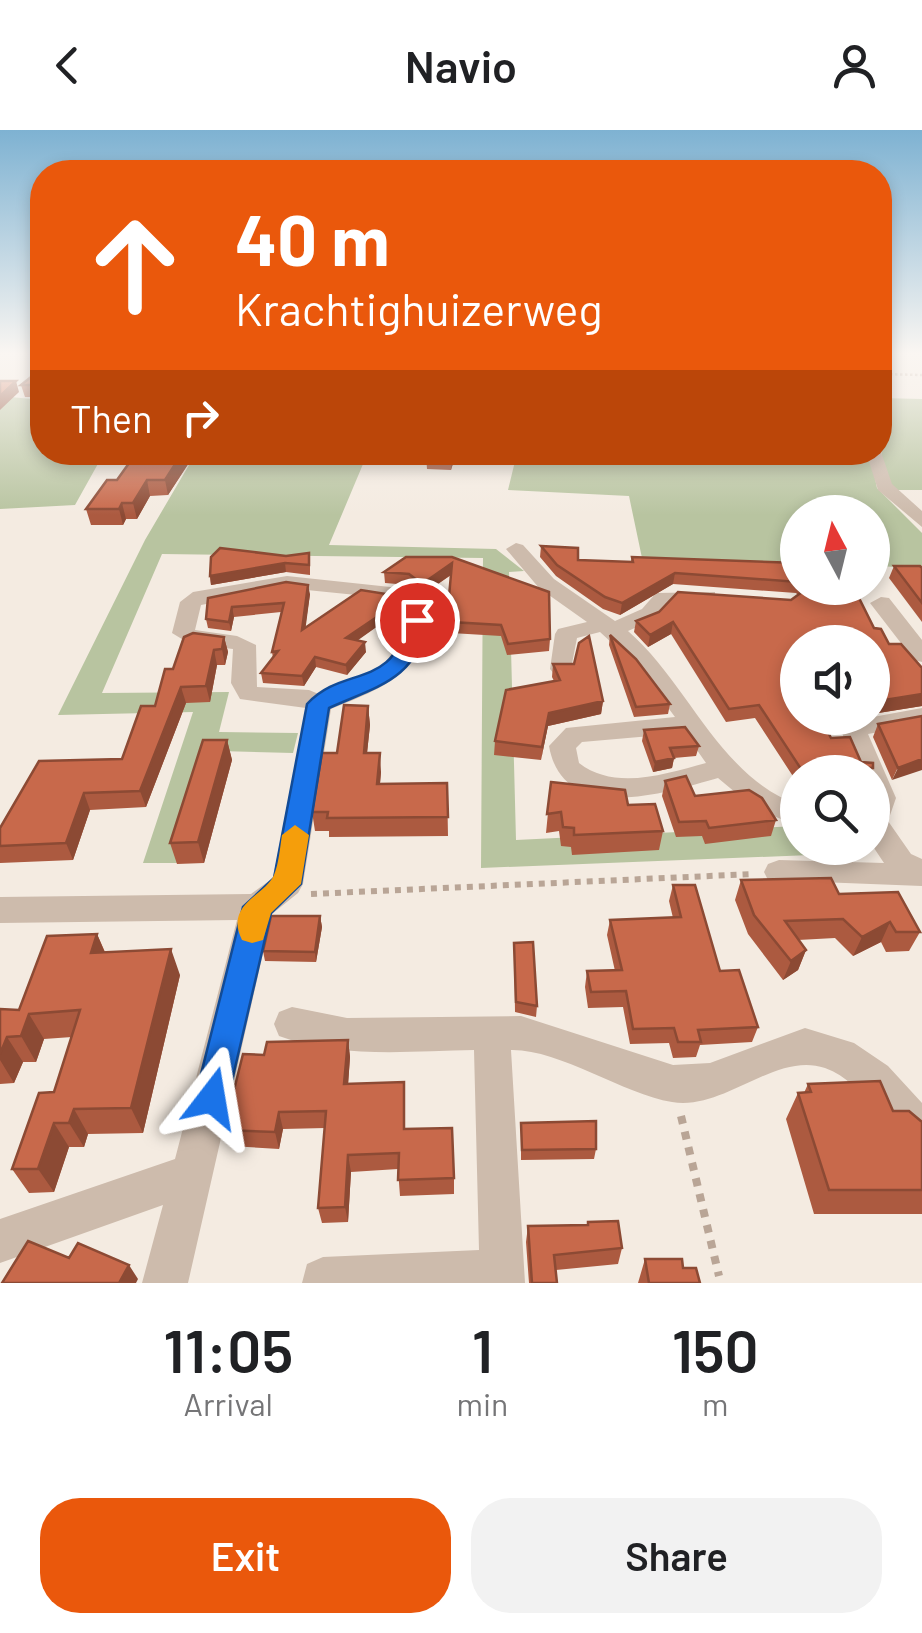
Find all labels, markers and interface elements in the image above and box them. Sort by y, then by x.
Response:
icon: back [40,38,95,93]
text: Navio [405,38,517,92]
icon: person [827,38,882,93]
text: 40 m [235,196,390,280]
icon: ahead [70,200,200,330]
text: Krachtighuizerweg [235,281,603,335]
icon: right [173,390,228,445]
text: Then [70,395,153,441]
north arrow [780,495,890,605]
map controls [780,495,890,865]
pin [375,578,460,663]
icon: arrive [390,593,445,648]
button: sound [780,625,890,735]
button: search [780,755,890,865]
position arrow [160,1046,264,1150]
text: 11:05 [163,1313,293,1385]
text: 1 [472,1313,493,1385]
text: 150 [672,1313,759,1385]
text: Arrival [184,1384,273,1422]
text: min [456,1384,508,1422]
text: m [702,1384,728,1422]
button: Exit [40,1498,451,1613]
button: Share [471,1498,882,1613]

